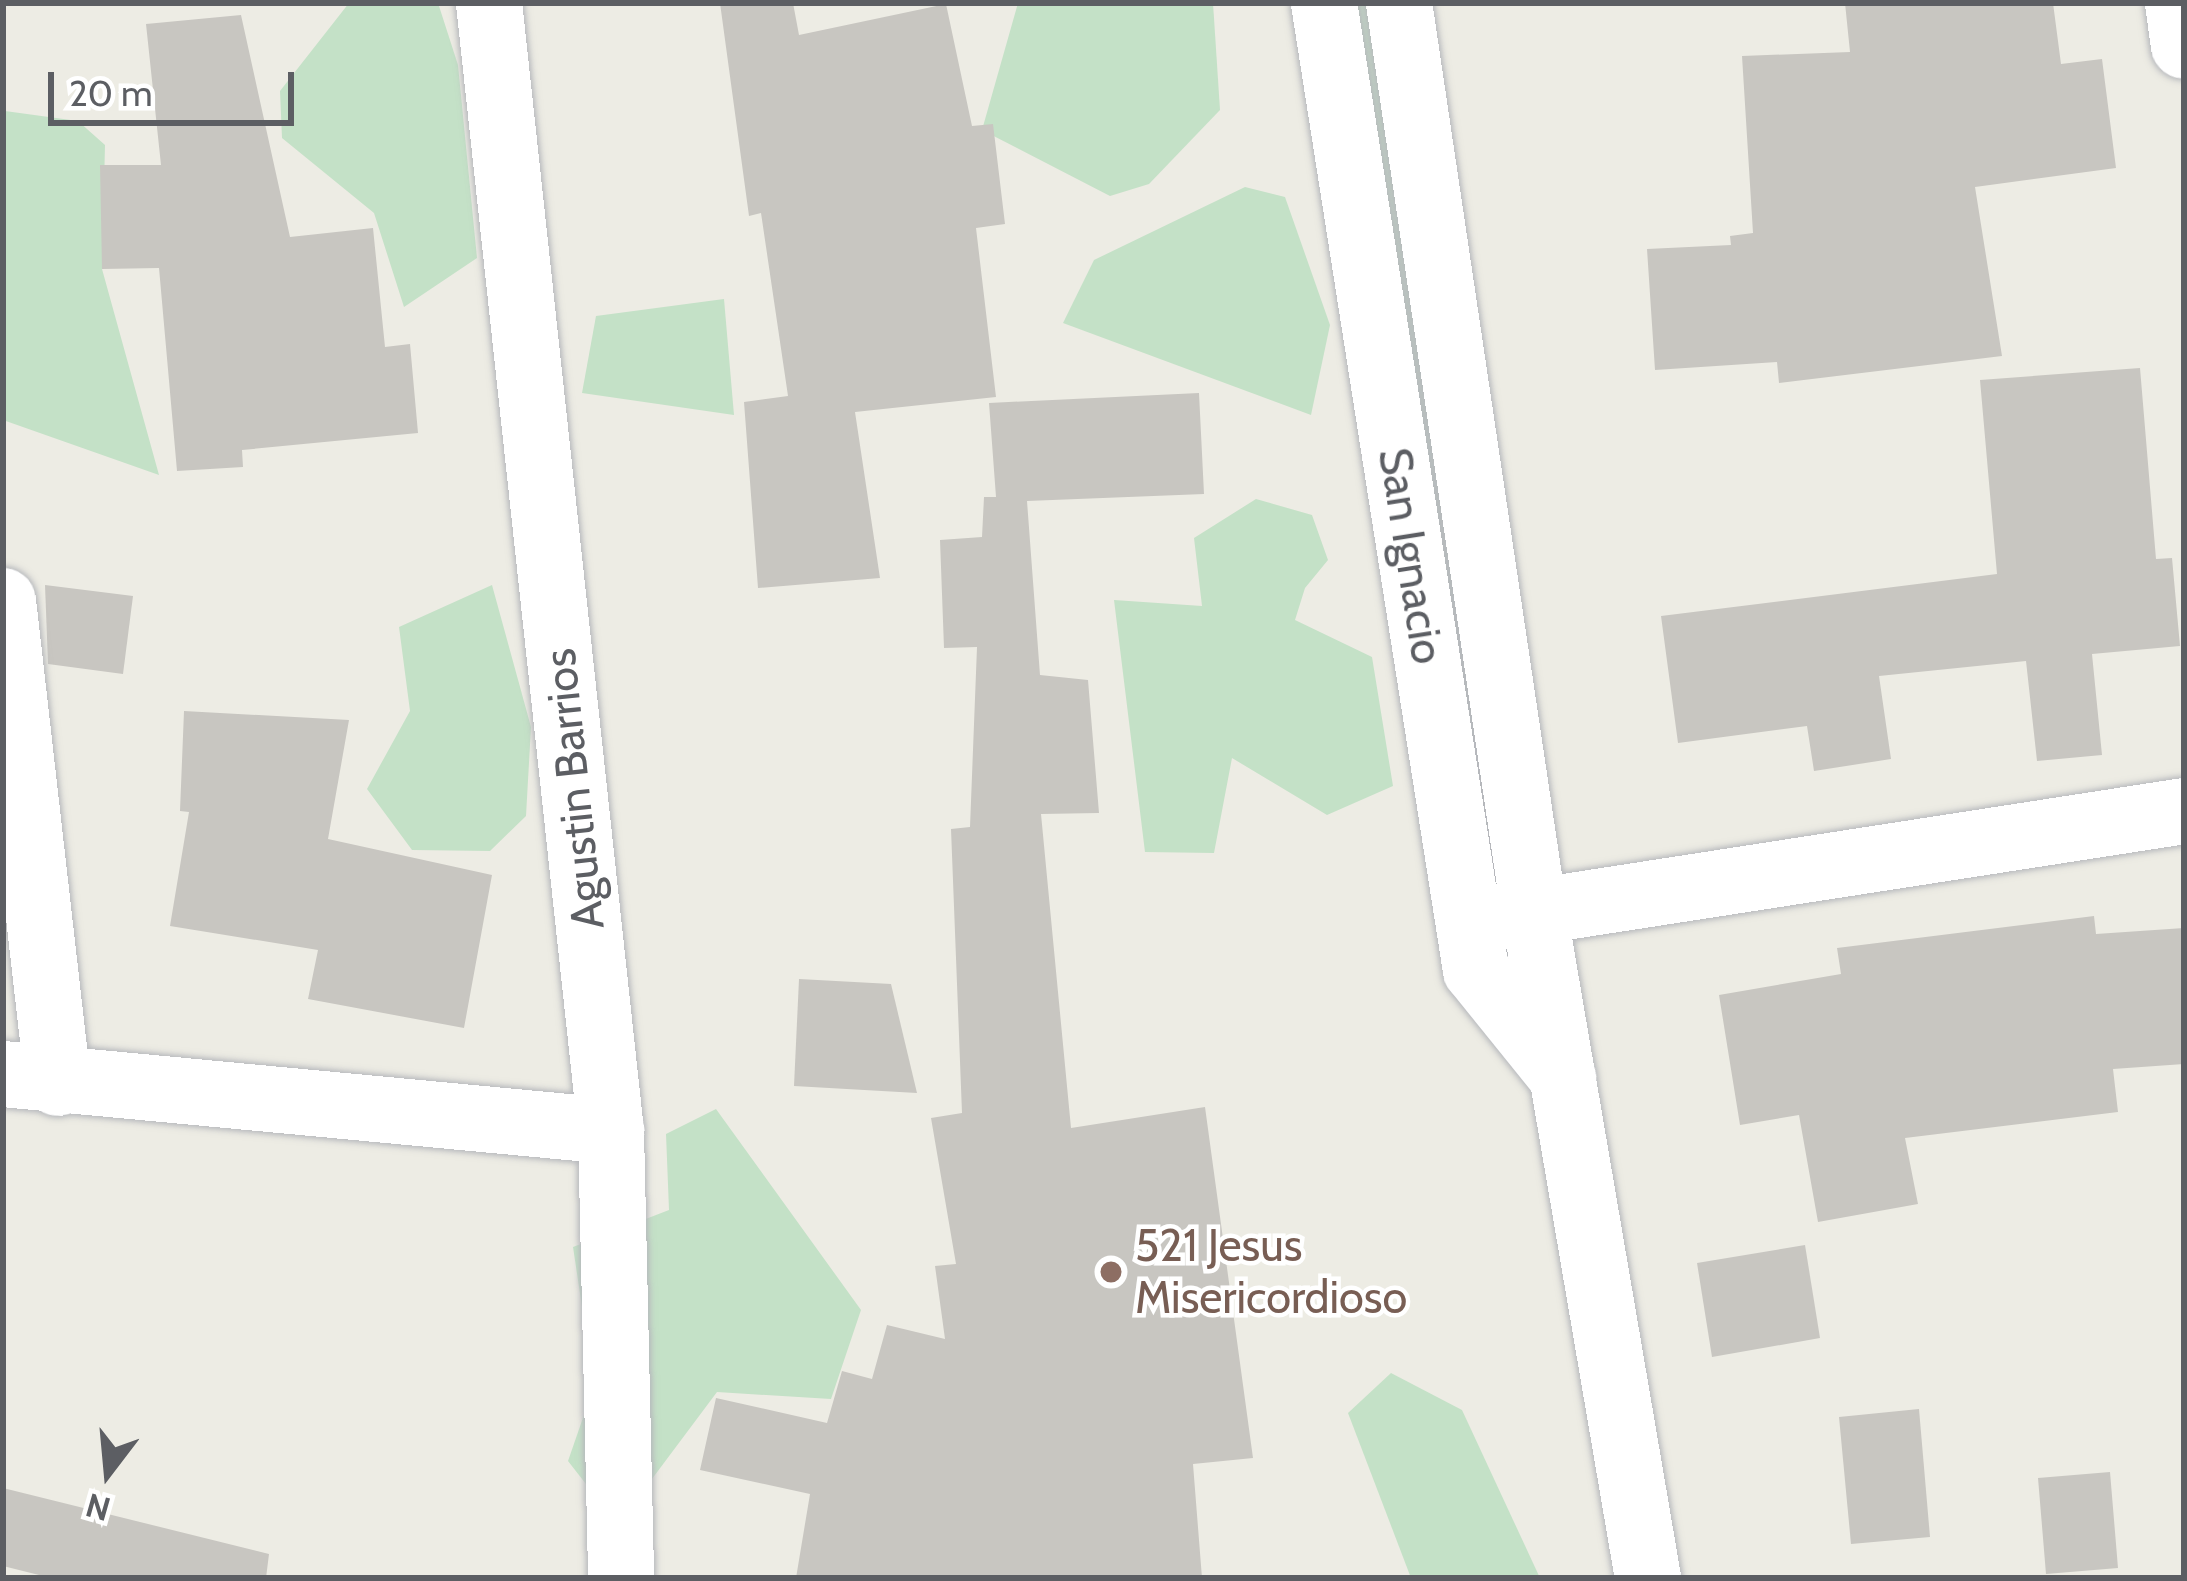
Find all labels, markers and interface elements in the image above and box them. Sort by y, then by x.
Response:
scale bar [54,48,300,122]
text: 20 m [69,71,153,115]
street label: San Ignacio [1367,444,1455,668]
street label: Agustin Barrios [532,646,616,932]
place label: 521 Jesus Misericordioso [1135,1219,1407,1325]
marker: 521 Jesus Misericordioso [1098,1259,1124,1285]
north arrow [48,1413,168,1533]
text: N [81,1485,115,1530]

